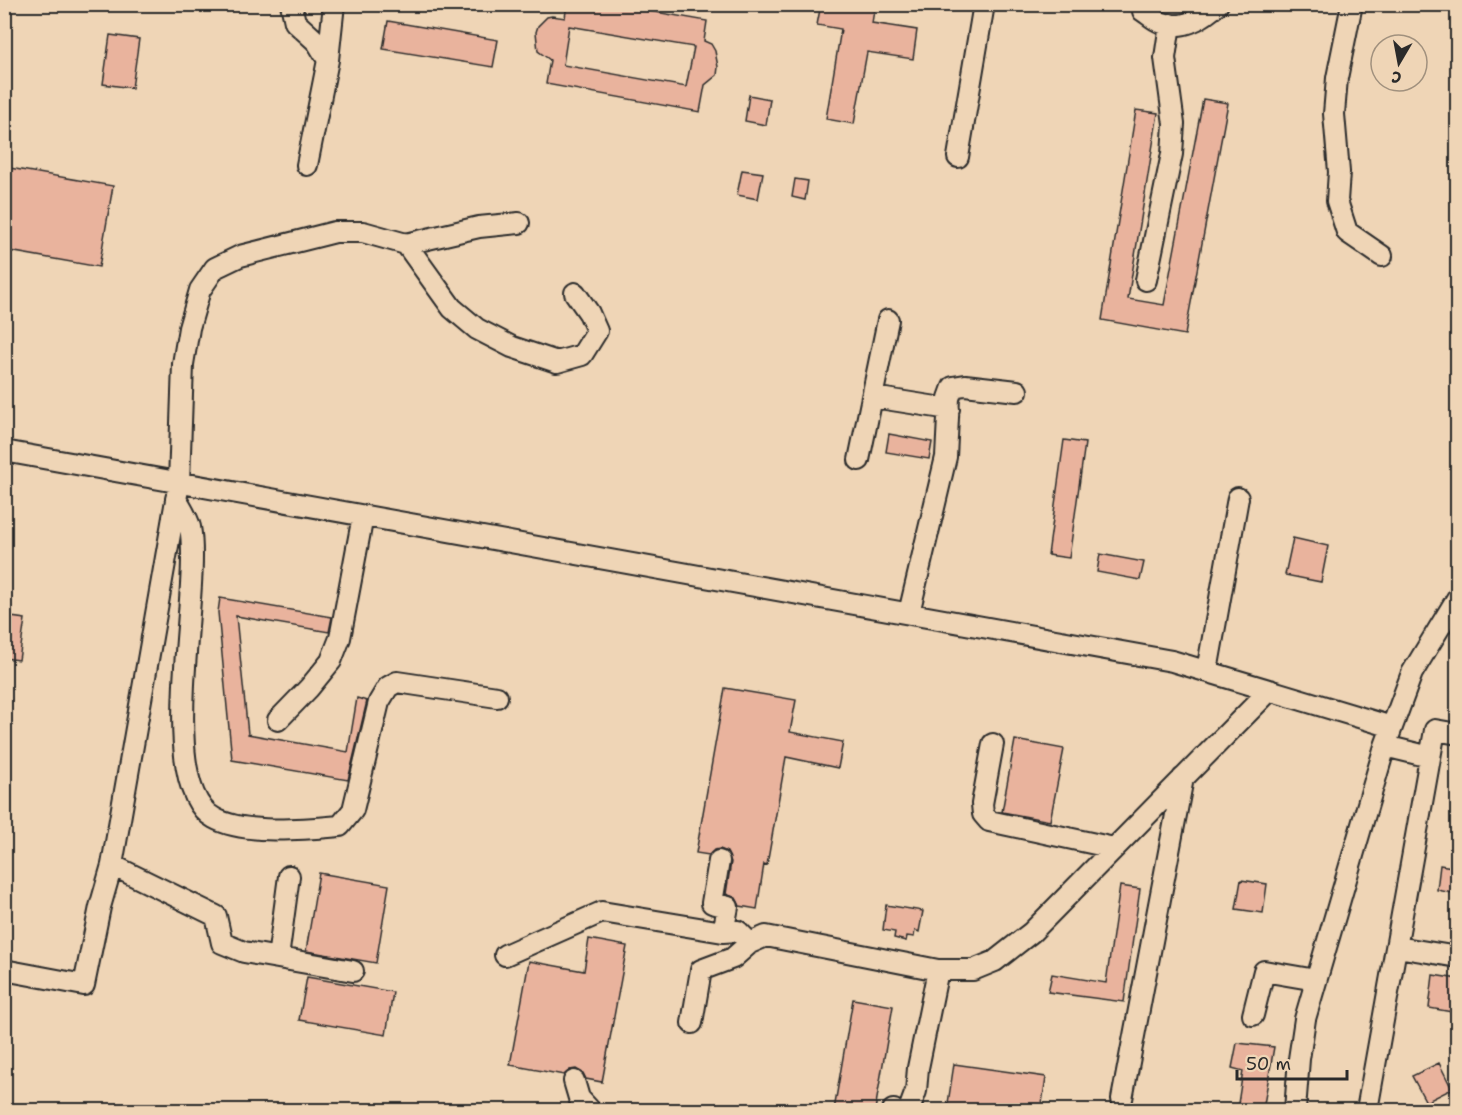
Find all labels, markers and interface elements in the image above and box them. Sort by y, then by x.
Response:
north arrow [1369,33,1429,93]
text: С [1390,66,1403,88]
scale bar [1237,1043,1346,1081]
text: 50 m [1246,1052,1291,1076]

